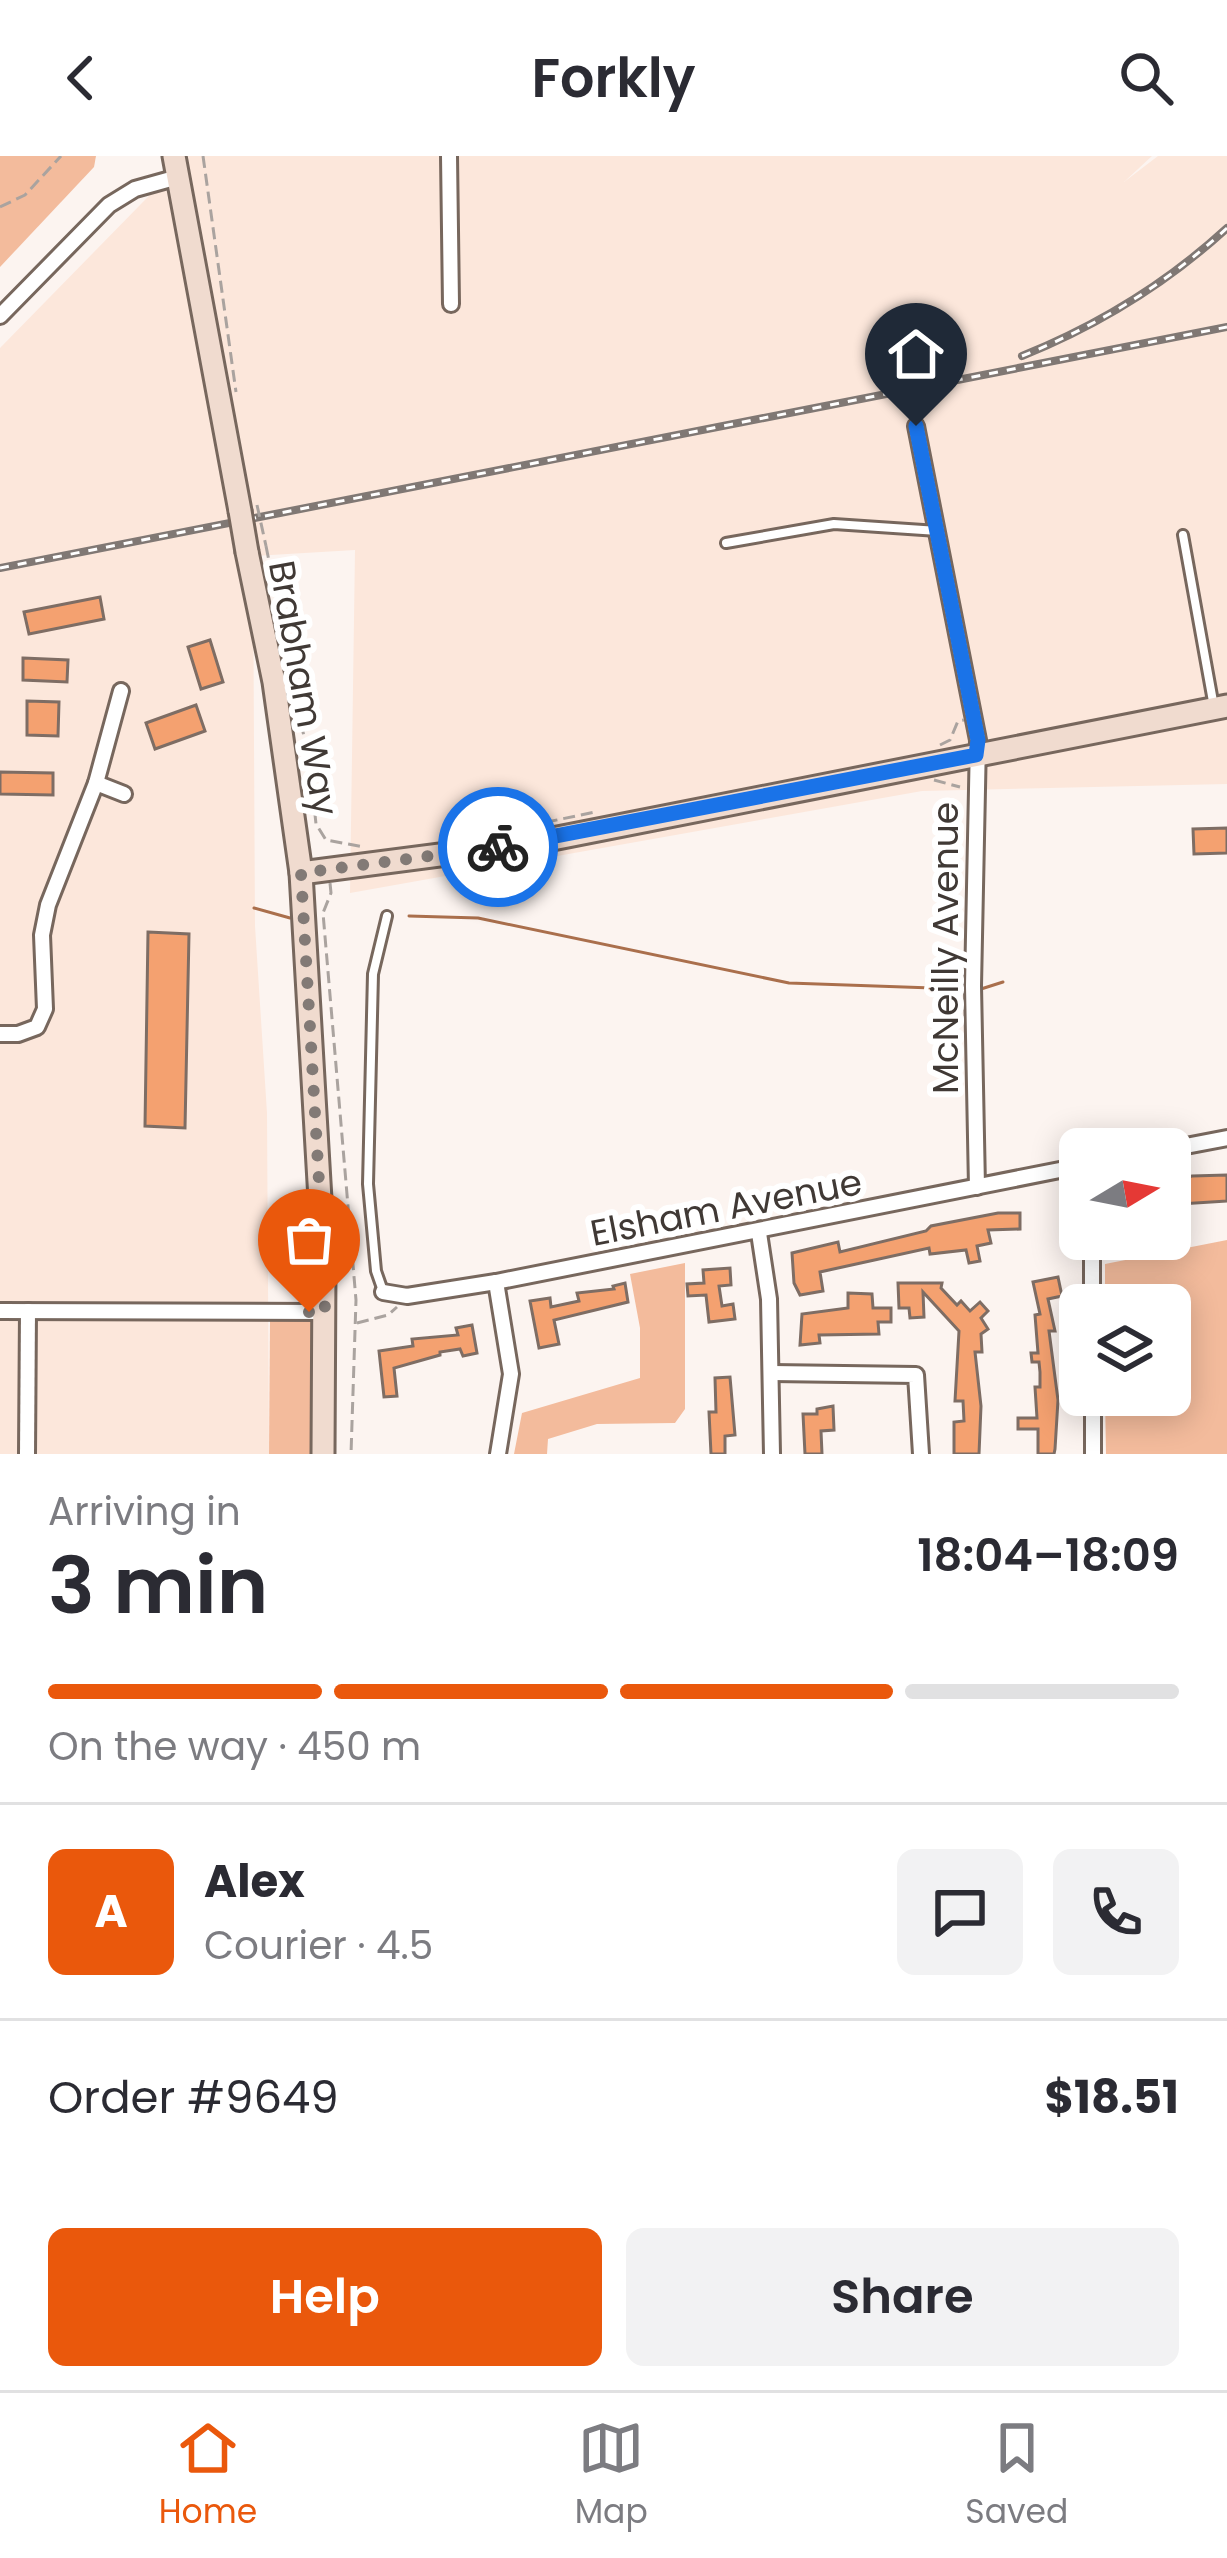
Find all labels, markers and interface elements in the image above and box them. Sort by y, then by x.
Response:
text: Forkly [531,40,696,116]
icon: back [48,45,114,111]
icon: search [1113,45,1179,111]
pin [865,303,967,426]
icon: home [883,321,949,387]
street label: Brabham Way [256,557,351,820]
courier [438,787,558,907]
street label: McNeilly Avenue [920,802,971,1094]
icon: bike [465,814,531,880]
north arrow [1059,1128,1191,1260]
map controls [1059,1128,1191,1416]
street label: Elsham Avenue [586,1156,866,1259]
pin [258,1189,360,1312]
icon: bag [276,1207,342,1273]
button: layers [1059,1284,1191,1416]
text: Arriving in [48,1484,241,1539]
text: 18:04–18:09 [917,1524,1179,1587]
text: 3 min [48,1531,268,1640]
text: On the way · 450 m [48,1719,421,1774]
button: chat [897,1849,1023,1975]
button: phone [1053,1849,1179,1975]
text: Alex [204,1850,305,1913]
text: A [94,1880,128,1943]
text: Courier · 4.5 [204,1918,433,1973]
text: Order #9649 [48,2066,339,2129]
text: $18.51 [1044,2066,1179,2129]
button: Help [48,2228,602,2366]
button: Share [626,2228,1179,2366]
tab: Home [159,2415,257,2537]
tab: Map [575,2415,648,2537]
tab: Saved [965,2415,1068,2537]

